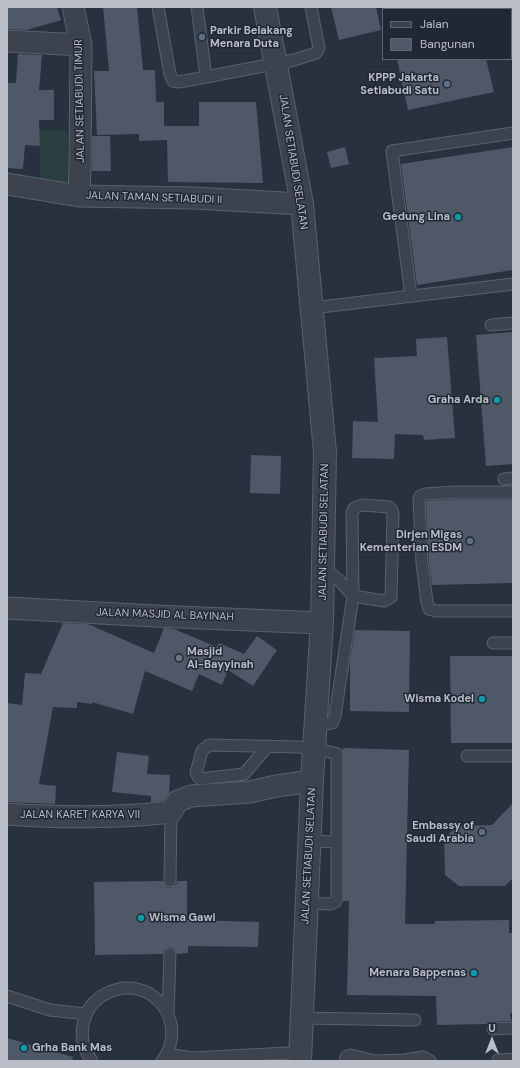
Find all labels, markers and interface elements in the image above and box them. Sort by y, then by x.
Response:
legend [382,8,512,60]
text: Jalan [420,16,449,32]
place label: Parkir Belakang Menara Duta [210,24,293,50]
marker: Parkir Belakang Menara Duta [197,32,207,42]
text: Bangunan [420,36,475,52]
street label: JALAN SETIABUDI TIMUR [72,39,88,163]
place label: KPPP Jakarta Setiabudi Satu [360,71,439,97]
marker: KPPP Jakarta Setiabudi Satu [442,79,452,89]
street label: JALAN SETIABUDI SELATAN [276,93,310,231]
street label: JALAN TAMAN SETIABUDI II [86,189,222,207]
place label: Gedung Lina [383,210,450,224]
marker: Gedung Lina [453,212,463,222]
place label: Graha Arda [428,393,489,407]
marker: Graha Arda [492,395,502,405]
street label: JALAN SETIABUDI SELATAN [316,464,332,600]
place label: Dirjen Migas Kementerian ESDM [360,528,462,554]
marker: Dirjen Migas Kementerian ESDM [465,536,475,546]
street label: JALAN MASJID AL BAYINAH [96,606,234,624]
place label: Masjid Al-Bayyinah [187,645,254,671]
marker: Masjid Al-Bayyinah [174,653,184,663]
place label: Wisma Kodel [404,692,474,706]
marker: Wisma Kodel [477,694,487,704]
street label: JALAN SETIABUDI SELATAN [299,787,319,925]
street label: JALAN KARET KARYA VII [20,808,140,822]
place label: Embassy of Saudi Arabia [406,819,474,845]
marker: Embassy of Saudi Arabia [477,827,487,837]
place label: Wisma Gawi [149,911,215,925]
marker: Wisma Gawi [136,913,146,923]
place label: Menara Bappenas [369,966,466,980]
marker: Menara Bappenas [469,968,479,978]
north arrow [472,1020,512,1060]
text: U [488,1021,496,1035]
place label: Grha Bank Mas [32,1041,112,1055]
marker: Grha Bank Mas [19,1043,29,1053]

